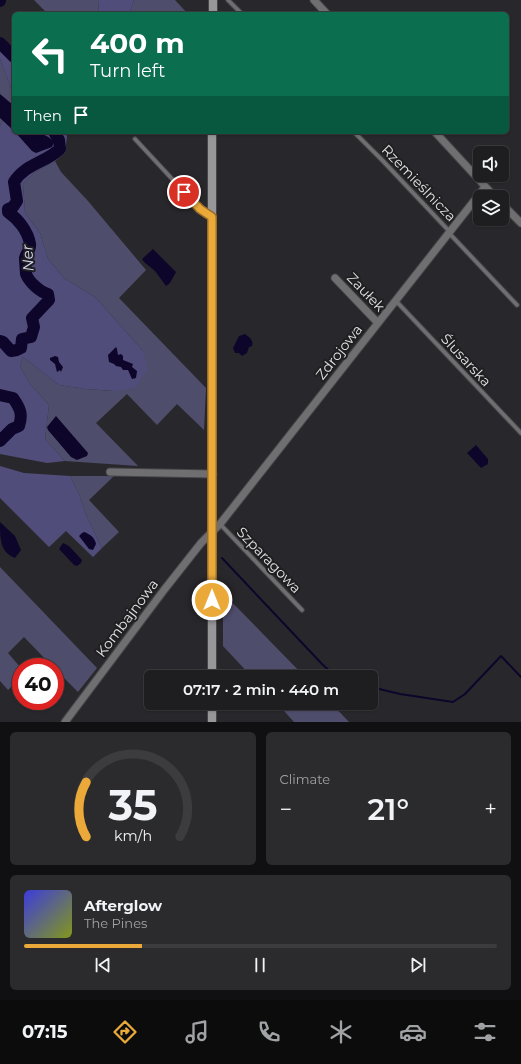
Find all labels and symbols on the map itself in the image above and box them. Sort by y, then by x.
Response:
street label: Rzemieślnicza [378,141,460,225]
pin [167,175,201,209]
water label: Ner [17,243,38,272]
street label: Zaułek [343,269,389,316]
street label: Zdrojowa [312,321,366,383]
street label: Ślusarska [437,330,495,390]
street label: Szparagowa [233,523,305,597]
street label: Kombajnowa [92,575,162,661]
position arrow [191,579,233,621]
speed limit sign: 40 [12,658,64,710]

